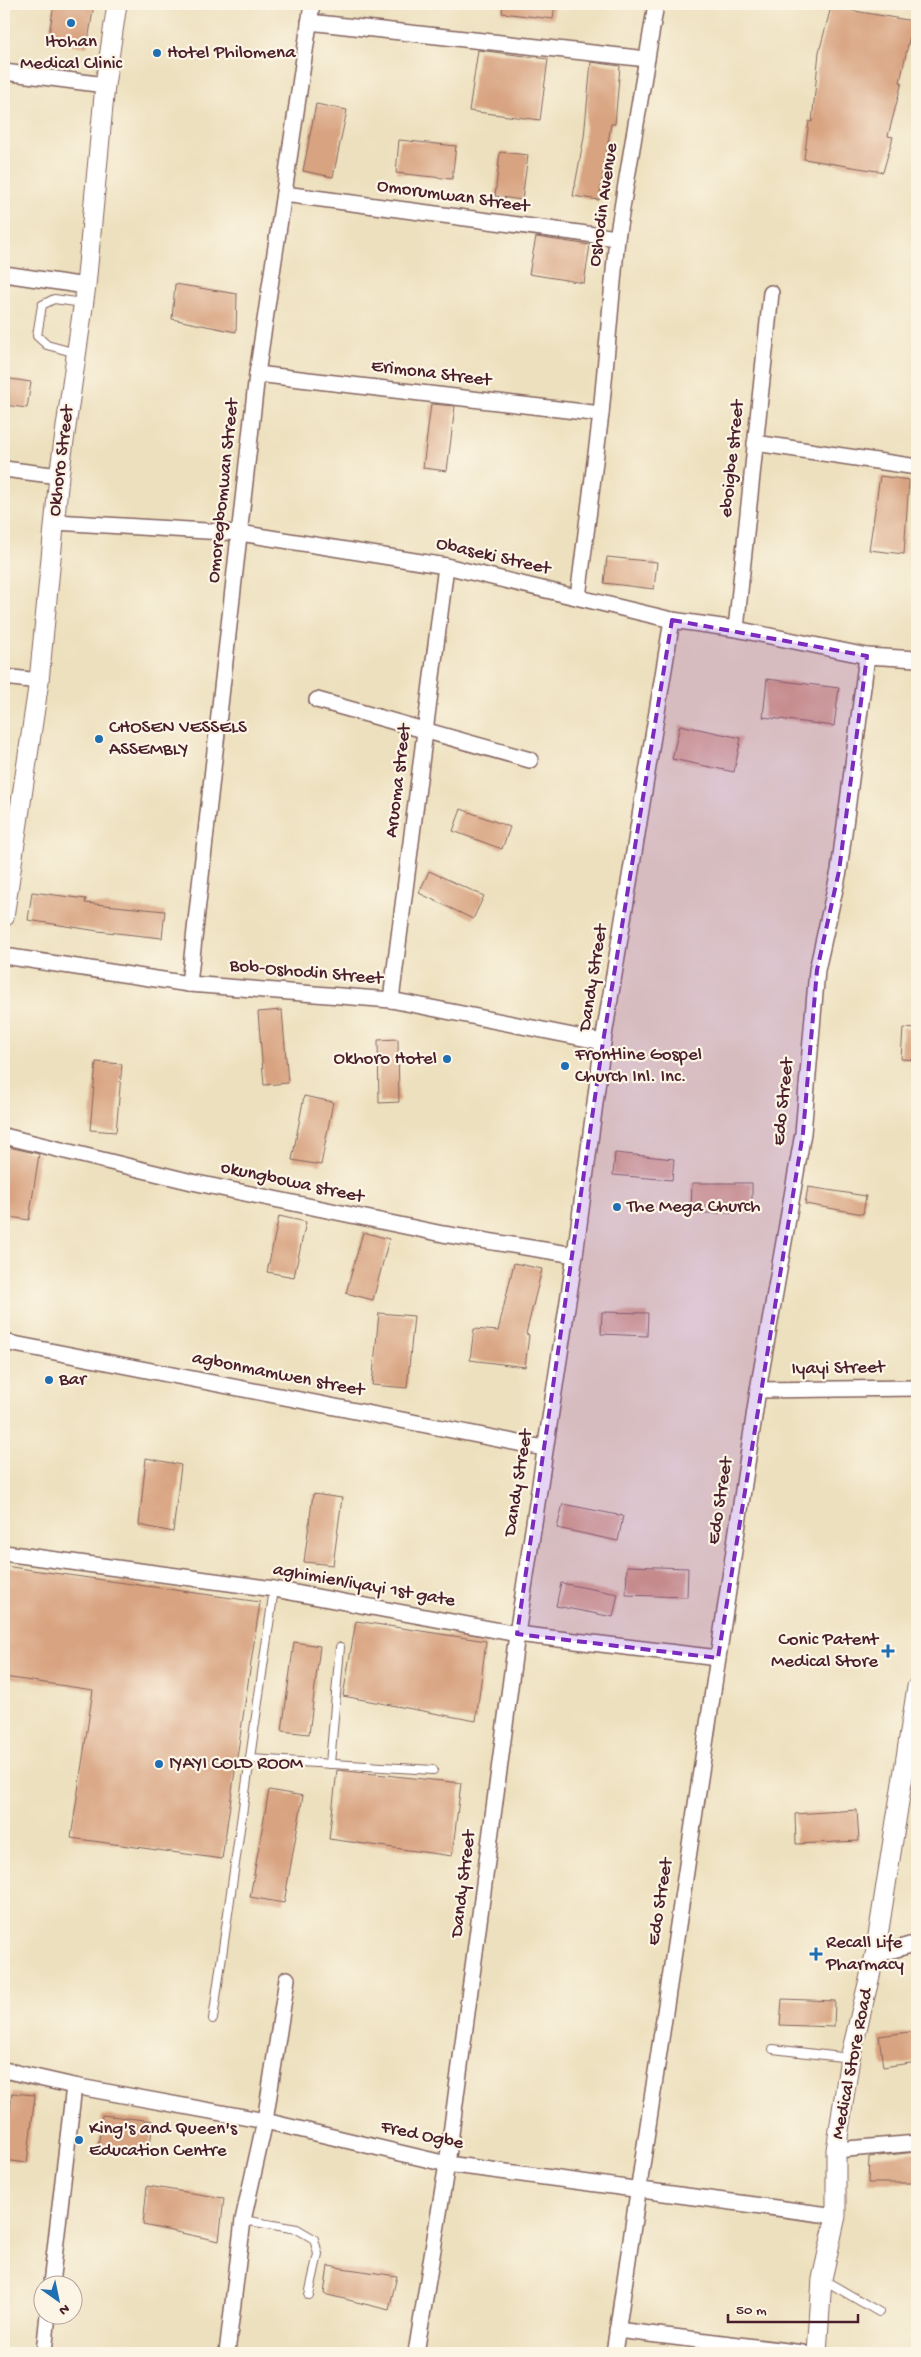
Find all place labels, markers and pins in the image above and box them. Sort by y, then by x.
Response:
marker: Itohan Medical Clinic [65,17,77,29]
place label: Itohan Medical Clinic [20,31,123,76]
place label: Hotel Philomena [167,42,297,65]
marker: Hotel Philomena [151,47,163,59]
place label: CHOSEN VESSELS ASSEMBLY [109,717,247,762]
marker: CHOSEN VESSELS ASSEMBLY [93,733,105,745]
place label: Frontline Gospel Church Inl. Inc. [574,1044,702,1089]
place label: Okhoro Hotel [333,1048,437,1071]
marker: Okhoro Hotel [441,1053,453,1065]
marker: Frontline Gospel Church Inl. Inc. [559,1060,571,1072]
place label: The Mega Church [626,1196,760,1219]
marker: The Mega Church [611,1201,623,1213]
place label: Bar [58,1369,88,1392]
marker: Bar [43,1374,55,1386]
place label: Conic Patent Medical Store [771,1629,880,1674]
marker: Conic Patent Medical Store [882,1645,894,1657]
place label: IYAYI COLD ROOM [169,1753,304,1776]
marker: IYAYI COLD ROOM [153,1758,165,1770]
place label: Recall Life Pharmacy [825,1932,904,1977]
marker: Recall Life Pharmacy [810,1948,822,1960]
place label: King's and Queen's Education Centre [89,2118,238,2163]
marker: King's and Queen's Education Centre [73,2134,85,2146]

